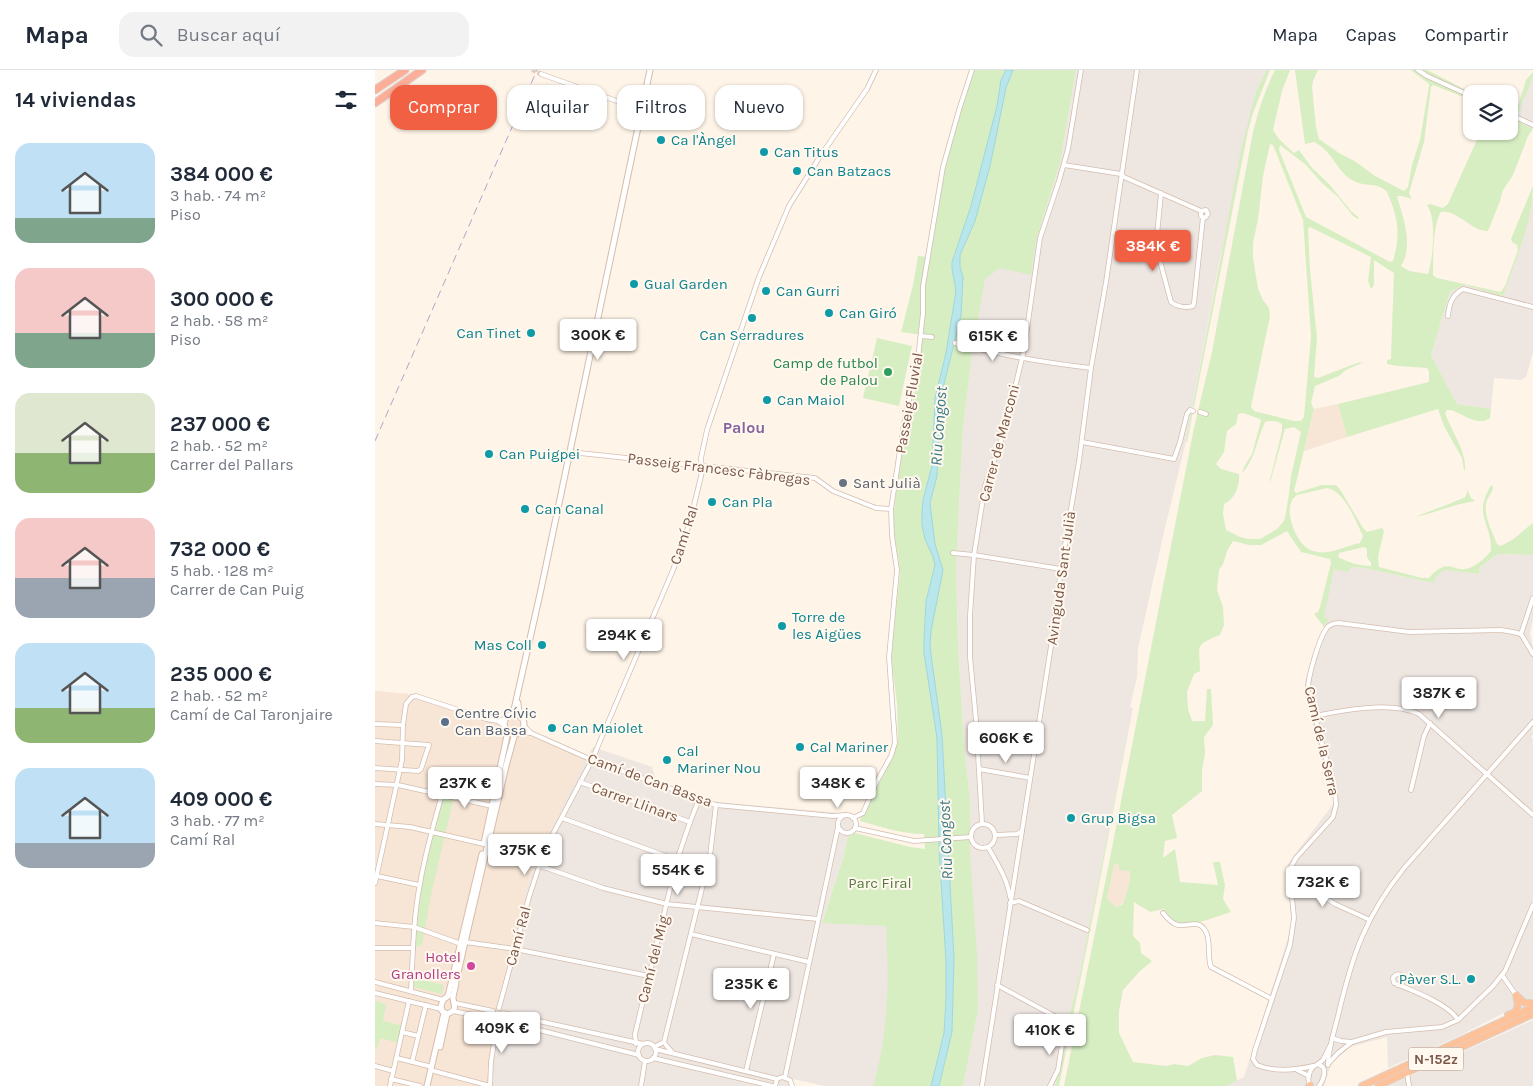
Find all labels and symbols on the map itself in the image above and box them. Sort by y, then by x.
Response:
place label: Ca l'Àngel [671,131,736,149]
marker: Ca l'Àngel [655,134,667,146]
place label: Can Titus [774,143,839,161]
marker: Can Titus [758,146,770,158]
place label: Can Batzacs [807,162,891,180]
marker: Can Batzacs [791,165,803,177]
pin: 384K € [1112,230,1194,272]
place label: Gual Garden [644,275,728,293]
marker: Gual Garden [628,278,640,290]
place label: Can Gurri [776,282,840,300]
marker: Can Gurri [760,285,772,297]
place label: Can Giró [839,304,897,322]
marker: Can Giró [823,307,835,319]
marker: Can Serradures [746,312,758,324]
pin: 300K € [557,318,639,361]
pin: 615K € [952,320,1034,362]
place label: Can Tinet [457,324,521,342]
place label: Can Serradures [700,326,804,344]
marker: Can Tinet [525,327,537,339]
street label: Passeig Fluvial [891,351,927,455]
place label: Camp de futbol de Palou [773,354,878,389]
marker: Camp de futbol de Palou [882,366,894,378]
street label: Carrer de Marconi [975,382,1023,504]
water label: Riu Congost [926,385,951,466]
place label: Can Maiol [777,391,845,409]
marker: Can Maiol [761,394,773,406]
district label: Palou [723,418,765,437]
place label: Can Puigpei [499,445,580,463]
marker: Can Puigpei [483,448,495,460]
street label: Passeig Francesc Fàbregas [627,449,811,489]
place label: Sant Julià [853,474,921,492]
marker: Sant Julià [837,477,849,489]
place label: Can Pla [722,493,773,511]
marker: Can Pla [706,496,718,508]
place label: Can Canal [535,500,604,518]
marker: Can Canal [519,503,531,515]
street label: Camí Ral [666,503,702,567]
street label: Avinguda Sant Julià [1043,510,1079,646]
place label: Torre de les Aigües [792,608,862,643]
pin: 294K € [583,618,665,661]
marker: Torre de les Aigües [776,620,788,632]
place label: Mas Coll [474,636,532,654]
marker: Mas Coll [536,639,548,651]
pin: 387K € [1398,676,1480,719]
street label: Camí de la Serra [1301,685,1343,797]
place label: Centre Cívic Can Bassa [455,704,537,739]
marker: Centre Cívic Can Bassa [439,716,451,728]
place label: Can Maiolet [562,719,644,737]
marker: Can Maiolet [546,722,558,734]
pin: 606K € [965,722,1047,764]
place label: Cal Mariner [810,738,889,756]
marker: Cal Mariner [794,741,806,753]
place label: Cal Mariner Nou [677,742,761,777]
street label: Camí de Can Bassa [585,749,715,811]
marker: Cal Mariner Nou [661,754,673,766]
pin: 237K € [424,766,506,809]
pin: 348K € [797,766,879,809]
street label: Carrer Llinars [589,778,681,826]
water label: Riu Congost [935,799,956,880]
place label: Grup Bigsa [1081,809,1156,827]
marker: Grup Bigsa [1065,812,1077,824]
pin: 375K € [484,834,566,876]
pin: 554K € [637,854,719,896]
pin: 732K € [1282,866,1364,908]
park label: Parc Firal [848,874,912,892]
street label: Camí Ral [501,904,535,968]
street label: Camí del Mig [633,913,673,1005]
place label: Hotel Granollers [391,948,461,983]
marker: Hotel Granollers [465,960,477,972]
pin: 235K € [710,968,792,1010]
place label: Pàver S.L. [1399,970,1461,988]
marker: Pàver S.L. [1465,973,1477,985]
pin: 409K € [461,1012,543,1054]
pin: 410K € [1009,1014,1091,1056]
road number: N-152z [1409,1048,1463,1071]

